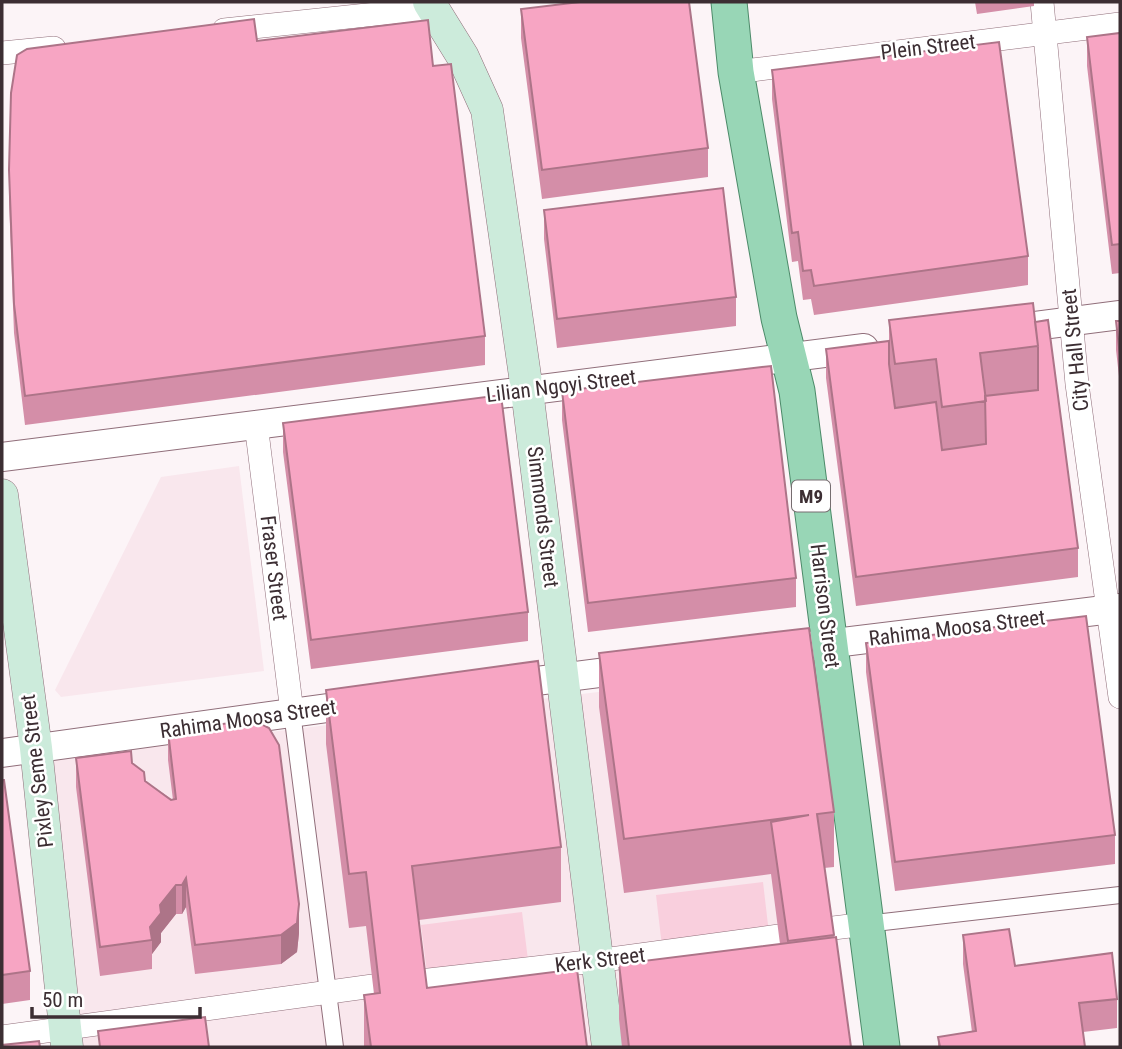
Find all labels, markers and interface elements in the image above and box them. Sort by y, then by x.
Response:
street label: Plein Street [879,29,977,65]
street label: City Hall Street [1057,287,1093,413]
street label: Lilian Ngoyi Street [485,365,637,407]
street label: Simmonds Street [522,445,564,589]
road number: M9 [792,481,830,512]
street label: Fraser Street [256,514,292,622]
street label: Harrison Street [805,542,845,670]
street label: Rahima Moosa Street [867,605,1047,651]
street label: Pixley Seme Street [16,693,58,849]
street label: Rahima Moosa Street [158,695,338,743]
street label: Kerk Street [553,943,647,977]
scale bar [32,976,200,1020]
text: 50 m [42,988,83,1012]

